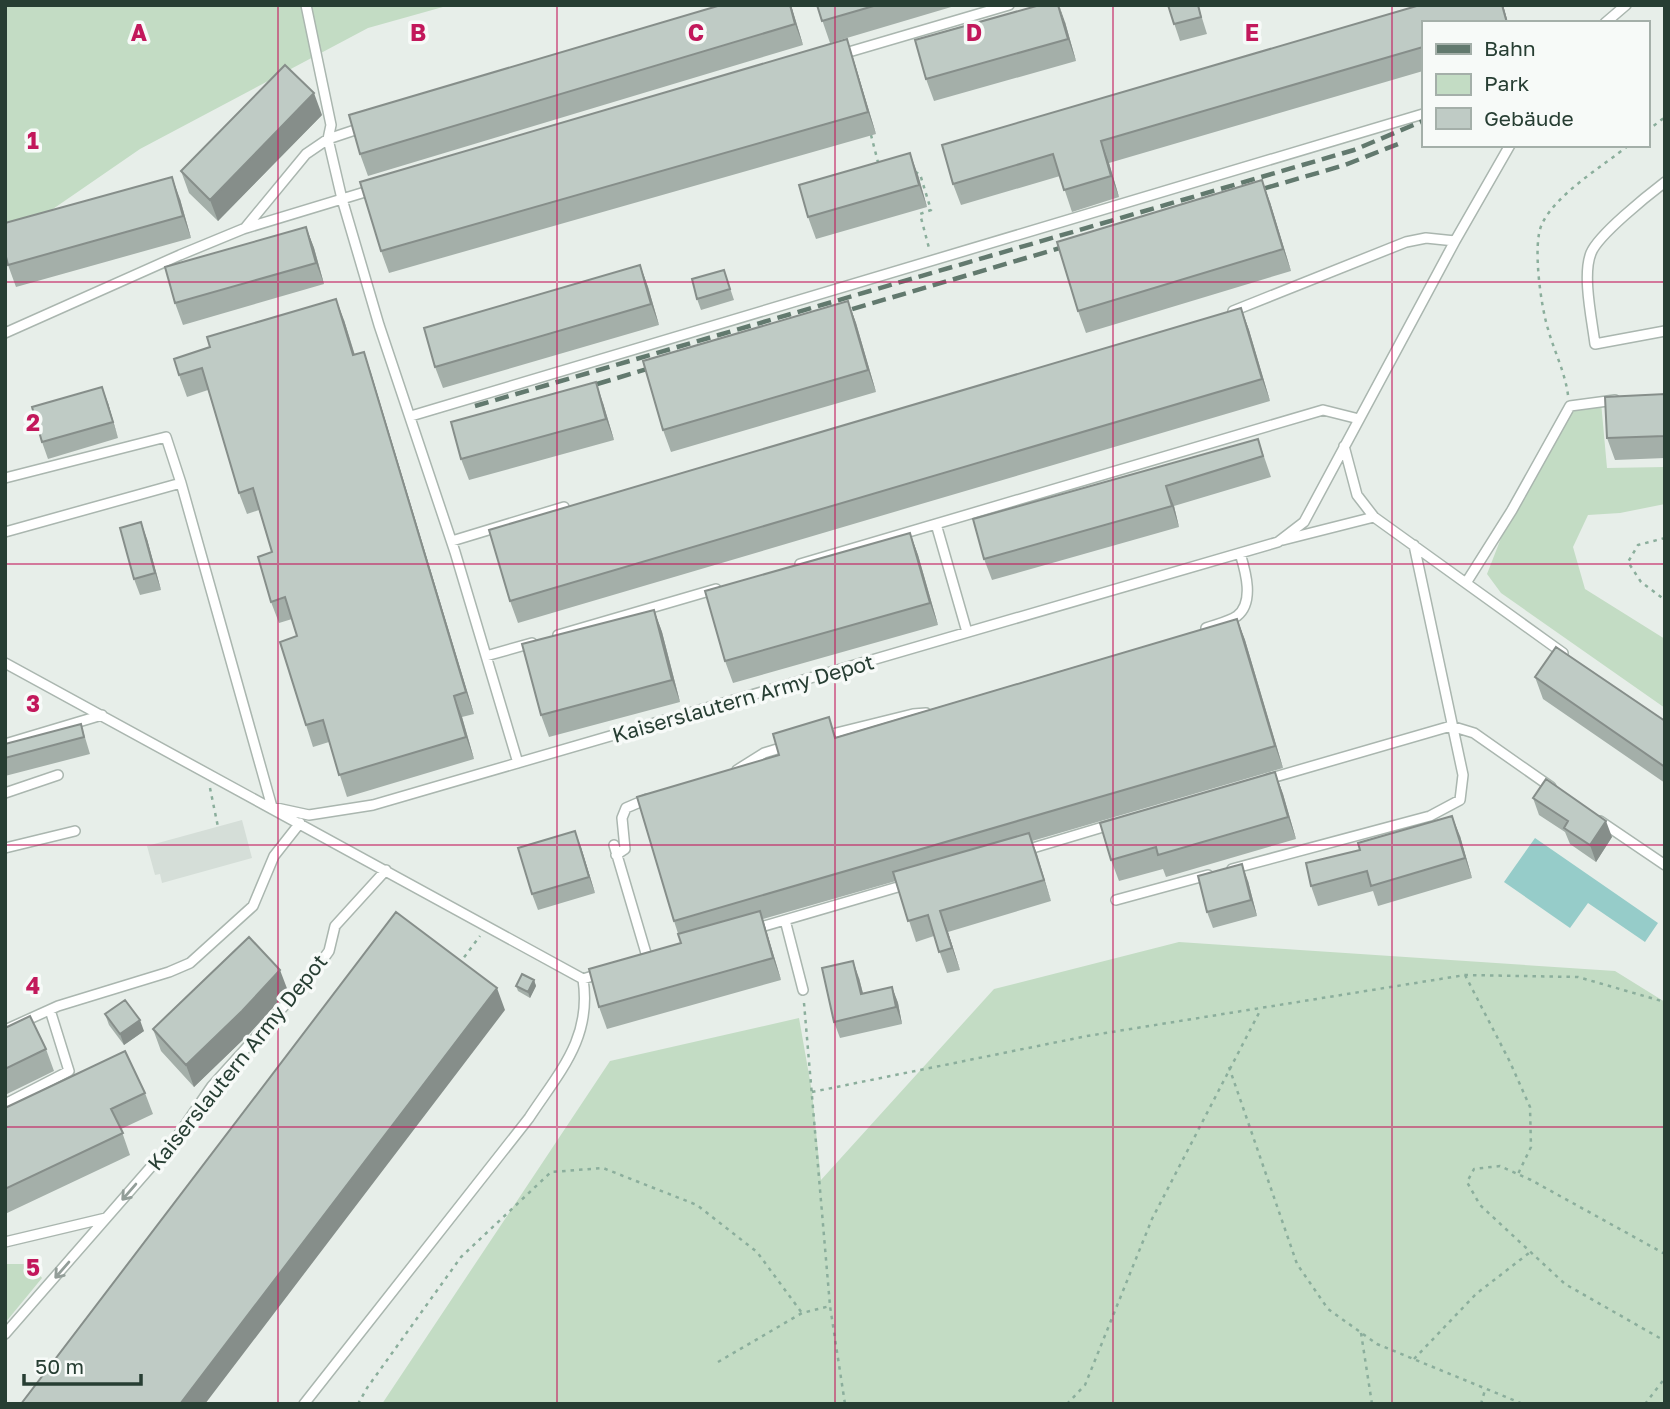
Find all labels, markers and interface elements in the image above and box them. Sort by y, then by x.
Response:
text: A [131,18,148,46]
text: B [410,18,426,46]
text: C [688,18,704,46]
text: D [966,18,982,46]
text: E [1245,18,1259,46]
legend [1422,21,1649,147]
text: Bahn [1484,35,1536,61]
text: Park [1484,70,1530,96]
text: Gebäude [1484,105,1574,131]
text: 1 [27,126,39,154]
text: 2 [26,408,40,436]
street label: Kaiserslautern Army Depot [609,648,877,748]
text: 3 [26,689,40,717]
street label: Kaiserslautern Army Depot [142,949,332,1175]
text: 4 [26,971,40,999]
one-way arrow [121,1183,137,1201]
text: 5 [26,1253,40,1281]
one-way arrow [54,1260,70,1278]
scale bar [24,1342,142,1386]
text: 50 m [35,1353,84,1379]

